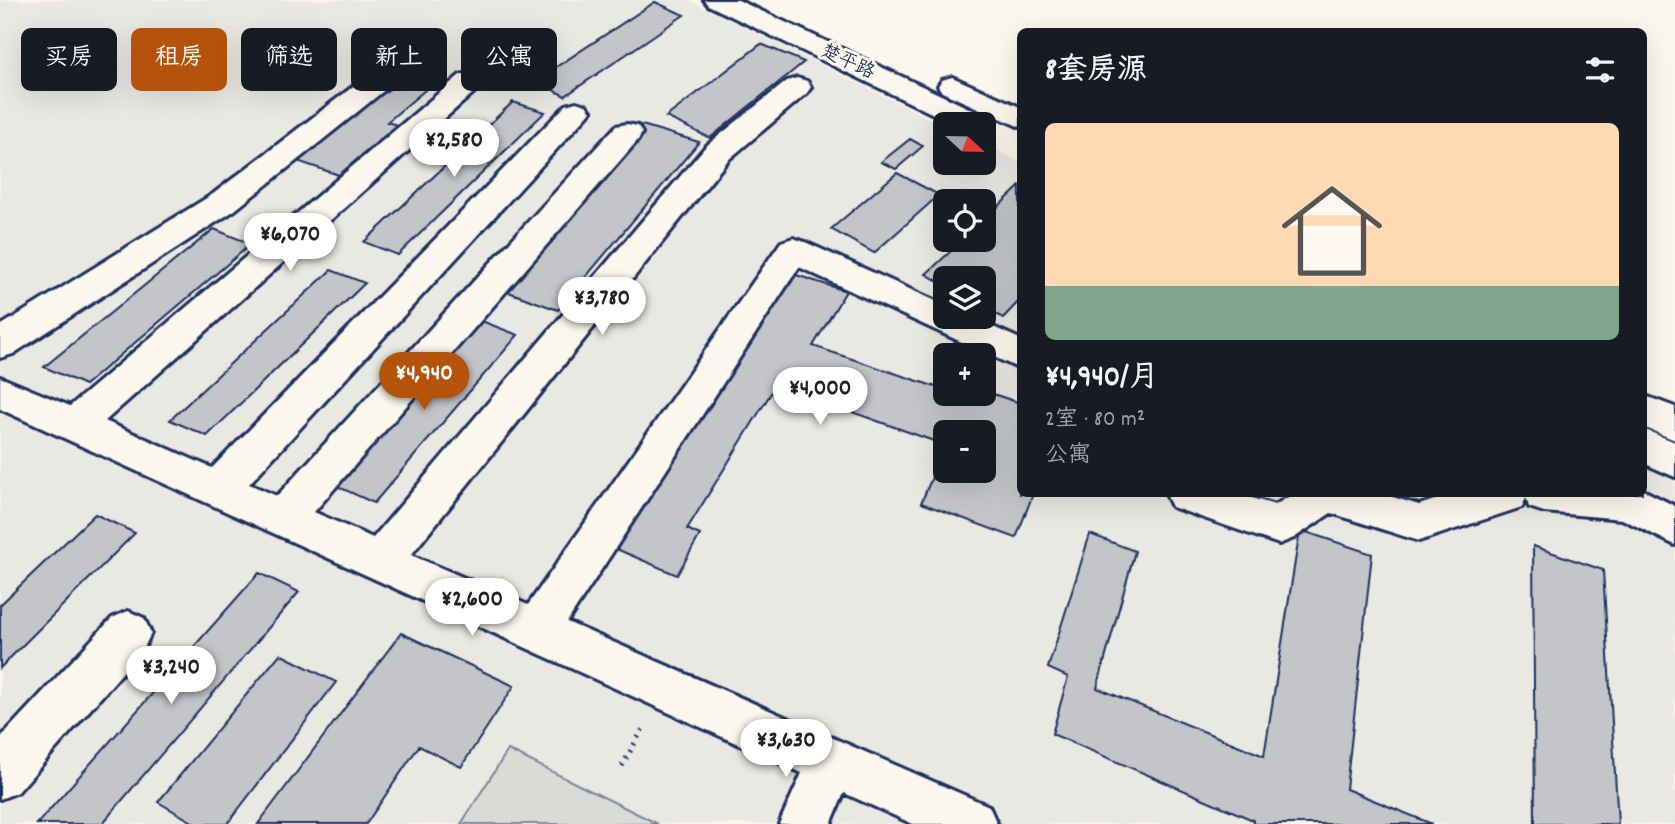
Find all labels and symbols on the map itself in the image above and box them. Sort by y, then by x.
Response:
street label: 楚平路 [815,39,879,87]
north arrow [933,112,996,175]
pin: ¥2,580 [397,120,511,179]
pin: ¥6,070 [233,214,347,273]
pin: ¥3,780 [545,278,659,337]
pin: ¥4,940 [367,352,481,412]
pin: ¥4,000 [763,368,877,427]
pin: ¥2,600 [415,578,529,638]
pin: ¥3,240 [114,646,228,706]
pin: ¥3,630 [729,720,843,779]

